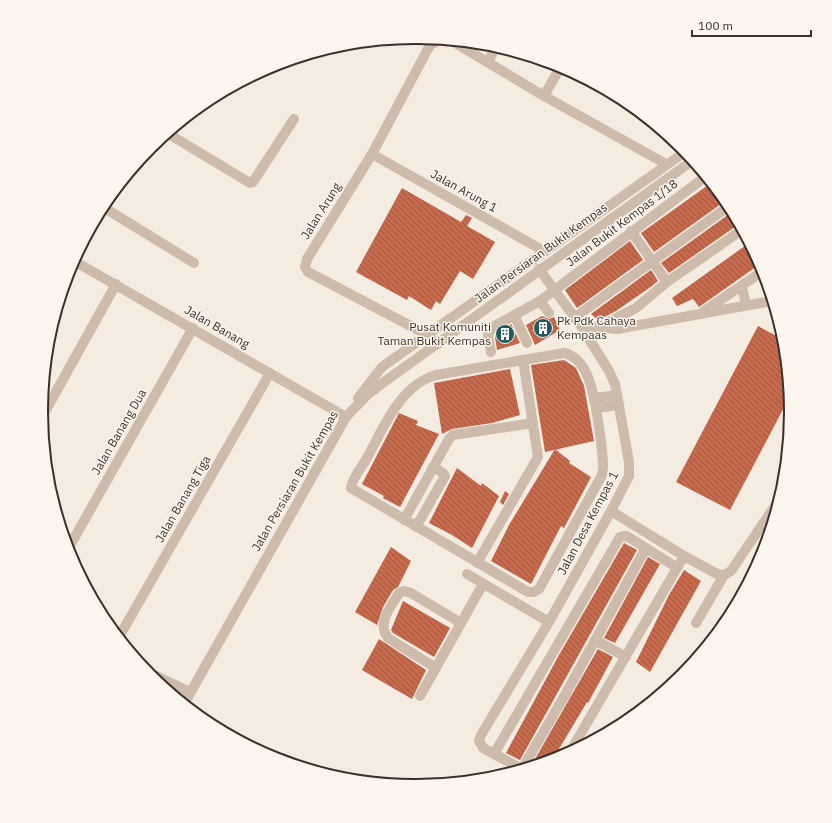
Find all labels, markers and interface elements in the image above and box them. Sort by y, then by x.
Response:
scale bar [692,12,811,38]
text: 100 m [698,18,733,33]
street label: Jalan Arung 1 [428,166,500,215]
street label: Jalan Bukit Kempas 1/18 [563,176,680,269]
street label: Jalan Arung [297,179,344,242]
street label: Jalan Persiaran Bukit Kempas [472,199,610,306]
street label: Jalan Banang [182,302,253,352]
place label: Pk Pdk Cahaya Kempaas [557,313,636,342]
building icon: Pk Pdk Cahaya Kempaas [532,317,554,339]
place label: Pusat Komuniti Taman Bukit Kempas [377,319,491,348]
building icon: Pusat Komuniti Taman Bukit Kempas [494,323,516,345]
street label: Jalan Banang Dua [88,386,150,477]
street label: Jalan Persiaran Bukit Kempas [248,408,341,554]
street label: Jalan Banang Tiga [152,452,214,545]
street label: Jalan Desa Kempas 1 [554,468,621,577]

